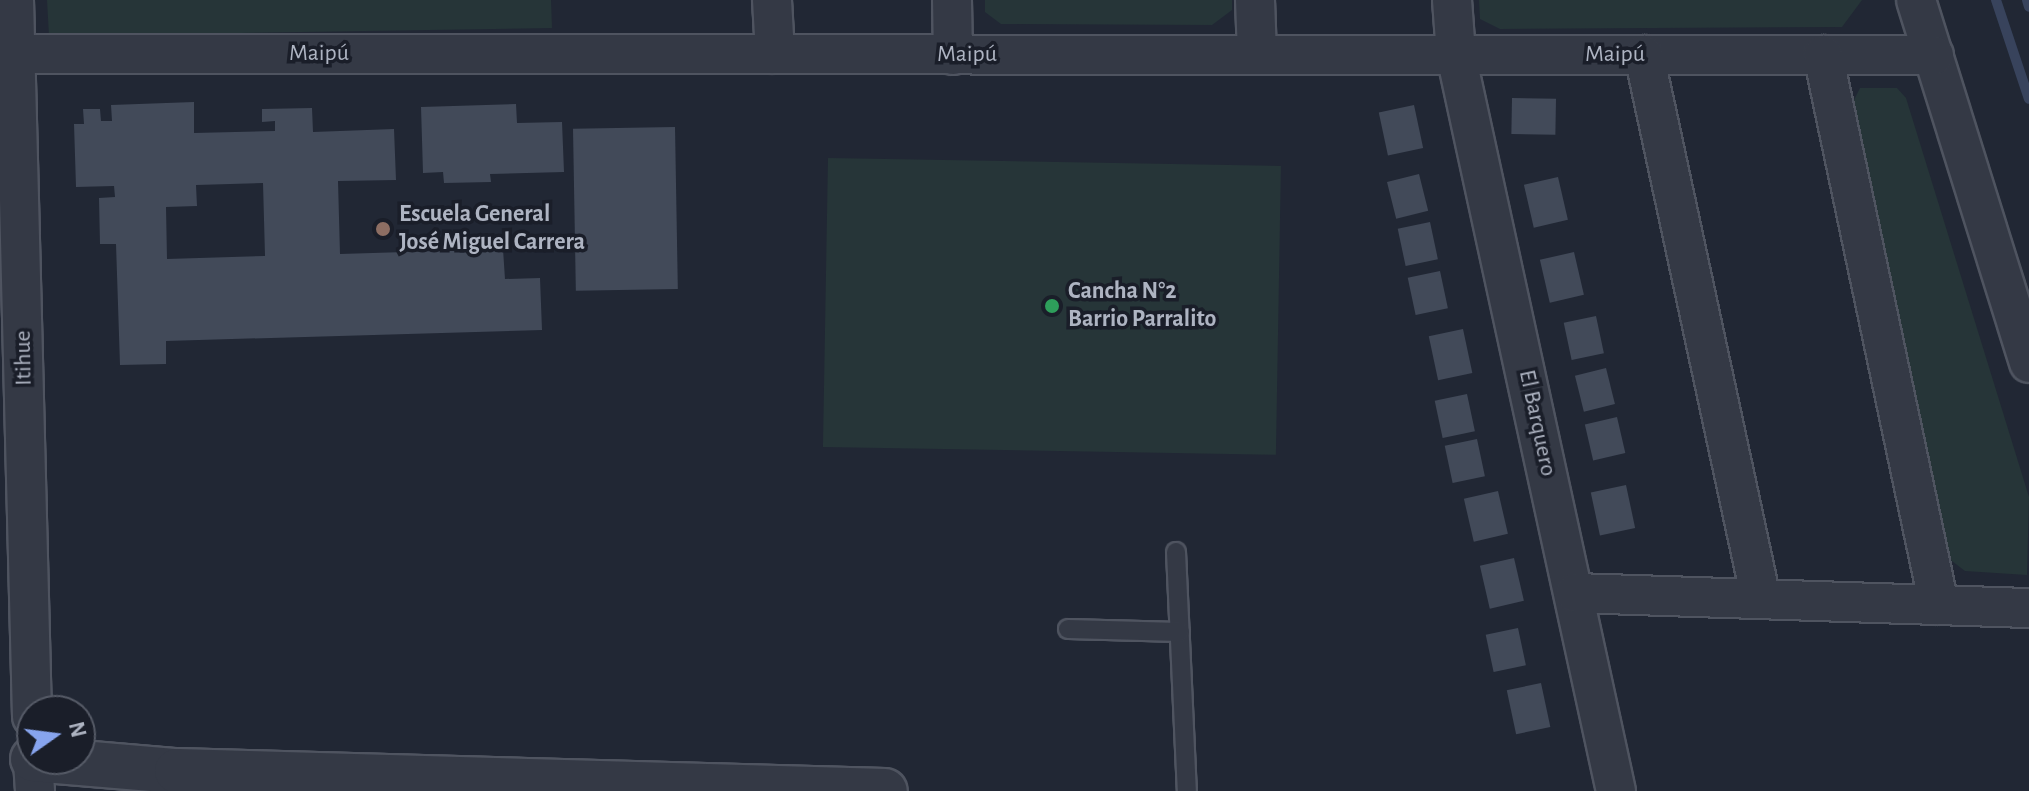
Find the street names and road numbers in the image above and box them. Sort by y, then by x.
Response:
street label: Maipú [289,40,349,68]
street label: Maipú [937,41,997,69]
street label: Maipú [1585,41,1645,69]
street label: Itihue [9,330,39,386]
street label: El Barquero [1512,367,1562,479]

